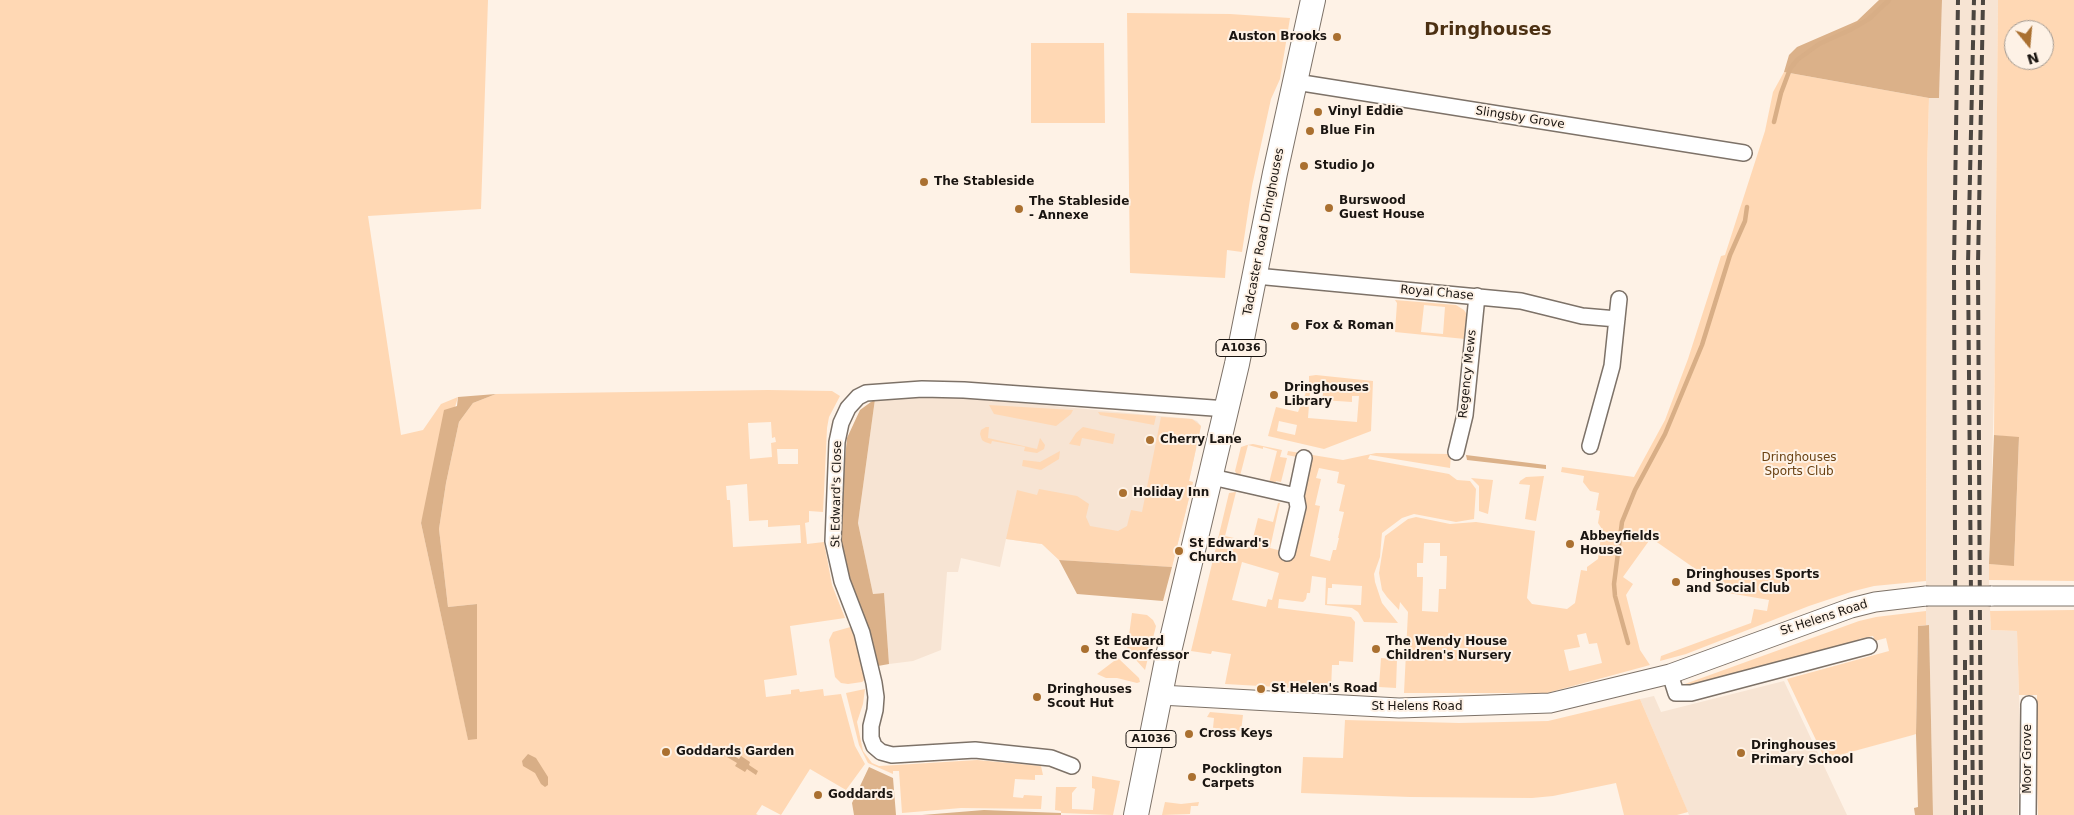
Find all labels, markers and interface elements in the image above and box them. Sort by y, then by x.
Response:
district label: Dringhouses [1424,19,1552,41]
north arrow [2004,20,2054,70]
place label: Auston Brooks [1229,30,1327,44]
marker: Auston Brooks [1331,31,1343,43]
text: N [2025,49,2041,68]
street label: Slingsby Grove [1474,104,1566,132]
place label: Vinyl Eddie [1328,105,1403,119]
marker: Vinyl Eddie [1312,106,1324,118]
place label: Blue Fin [1320,124,1375,138]
marker: Blue Fin [1304,125,1316,137]
street label: Tadcaster Road Dringhouses [1241,147,1287,317]
place label: Studio Jo [1314,159,1375,173]
marker: Studio Jo [1298,160,1310,172]
place label: The Stableside [934,175,1034,189]
marker: The Stableside [918,176,930,188]
place label: Burswood Guest House [1339,194,1425,222]
place label: The Stableside - Annexe [1029,195,1129,223]
marker: Burswood Guest House [1323,202,1335,214]
marker: The Stableside - Annexe [1013,203,1025,215]
street label: Royal Chase [1400,283,1474,303]
place label: Fox & Roman [1305,319,1394,333]
marker: Fox & Roman [1289,320,1301,332]
street label: Regency Mews [1456,329,1480,419]
road number: A1036 [1216,339,1266,356]
place label: Dringhouses Library [1284,381,1369,409]
marker: Dringhouses Library [1268,389,1280,401]
place label: Cherry Lane [1160,433,1242,447]
marker: Cherry Lane [1144,434,1156,446]
street label: St Edward's Close [829,440,845,548]
park label: Dringhouses Sports Club [1761,451,1837,479]
place label: Holiday Inn [1133,486,1209,500]
marker: Holiday Inn [1117,487,1129,499]
place label: Abbeyfields House [1580,530,1659,558]
place label: St Edward's Church [1189,537,1269,565]
marker: Abbeyfields House [1564,538,1576,550]
marker: St Edward's Church [1173,545,1185,557]
place label: Dringhouses Sports and Social Club [1686,568,1819,596]
marker: Dringhouses Sports and Social Club [1670,576,1682,588]
street label: St Helens Road [1778,597,1870,639]
place label: St Edward the Confessor [1095,635,1189,663]
place label: The Wendy House Children's Nursery [1386,635,1511,663]
marker: St Edward the Confessor [1079,643,1091,655]
marker: The Wendy House Children's Nursery [1370,643,1382,655]
place label: St Helen's Road [1271,682,1378,696]
place label: Dringhouses Scout Hut [1047,683,1132,711]
marker: St Helen's Road [1255,683,1267,695]
marker: Dringhouses Scout Hut [1031,691,1043,703]
street label: St Helens Road [1371,700,1463,714]
street label: Moor Grove [2021,724,2035,794]
place label: Cross Keys [1199,727,1273,741]
marker: Cross Keys [1183,728,1195,740]
road number: A1036 [1126,731,1176,748]
place label: Dringhouses Primary School [1751,739,1853,767]
place label: Goddards Garden [676,745,794,759]
marker: Goddards Garden [660,746,672,758]
marker: Dringhouses Primary School [1735,747,1747,759]
place label: Pocklington Carpets [1202,763,1282,791]
marker: Pocklington Carpets [1186,771,1198,783]
place label: Goddards [828,788,893,802]
marker: Goddards [812,789,824,801]

